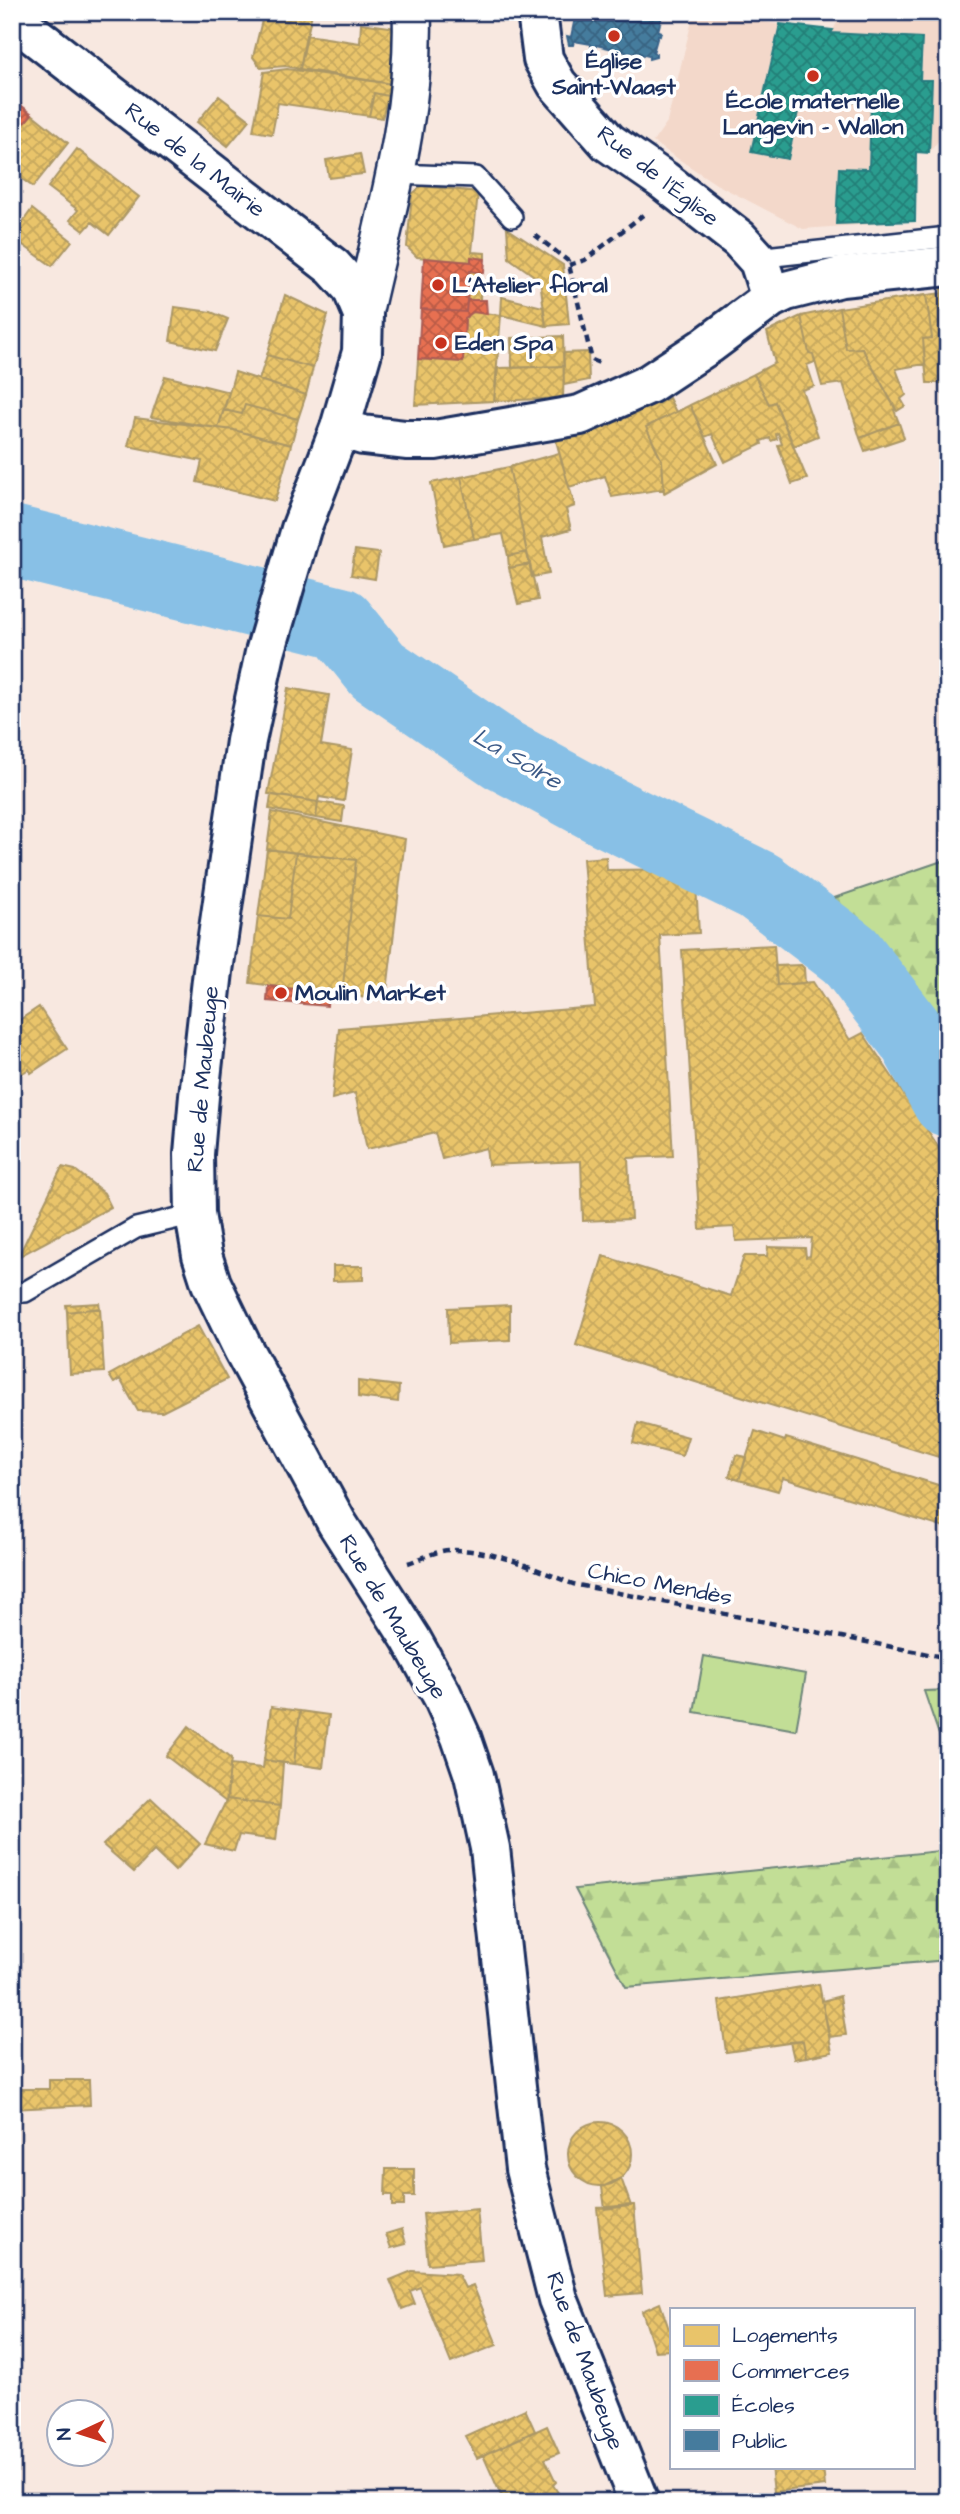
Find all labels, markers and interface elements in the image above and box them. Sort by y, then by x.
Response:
marker: Église Saint-Waast [606,28,622,44]
place label: Église Saint-Waast [551,45,677,103]
marker: École maternelle Langevin - Wallon [805,68,821,84]
place label: École maternelle Langevin - Wallon [723,85,904,144]
street label: Rue de la Mairie [118,95,272,225]
street label: Rue de l'Église [590,118,726,235]
place label: L'Atelier floral [452,269,608,301]
marker: L'Atelier floral [430,277,446,293]
place label: Eden Spa [455,327,553,359]
marker: Eden Spa [433,335,449,351]
water label: La Solre [466,720,569,799]
place label: Moulin Market [295,977,446,1009]
street label: Rue de Maubeuge [179,985,228,1174]
marker: Moulin Market [273,985,289,1001]
street label: Rue de Maubeuge [330,1529,455,1706]
street label: Chico Mendès [585,1554,735,1614]
street label: Rue de Maubeuge [537,2268,632,2455]
legend [670,2308,914,2468]
text: Logements [732,2321,838,2352]
text: Commerces [732,2357,850,2386]
text: Écoles [732,2391,795,2420]
north arrow [46,2398,116,2468]
text: N [51,2427,78,2441]
text: Public [732,2427,788,2456]

